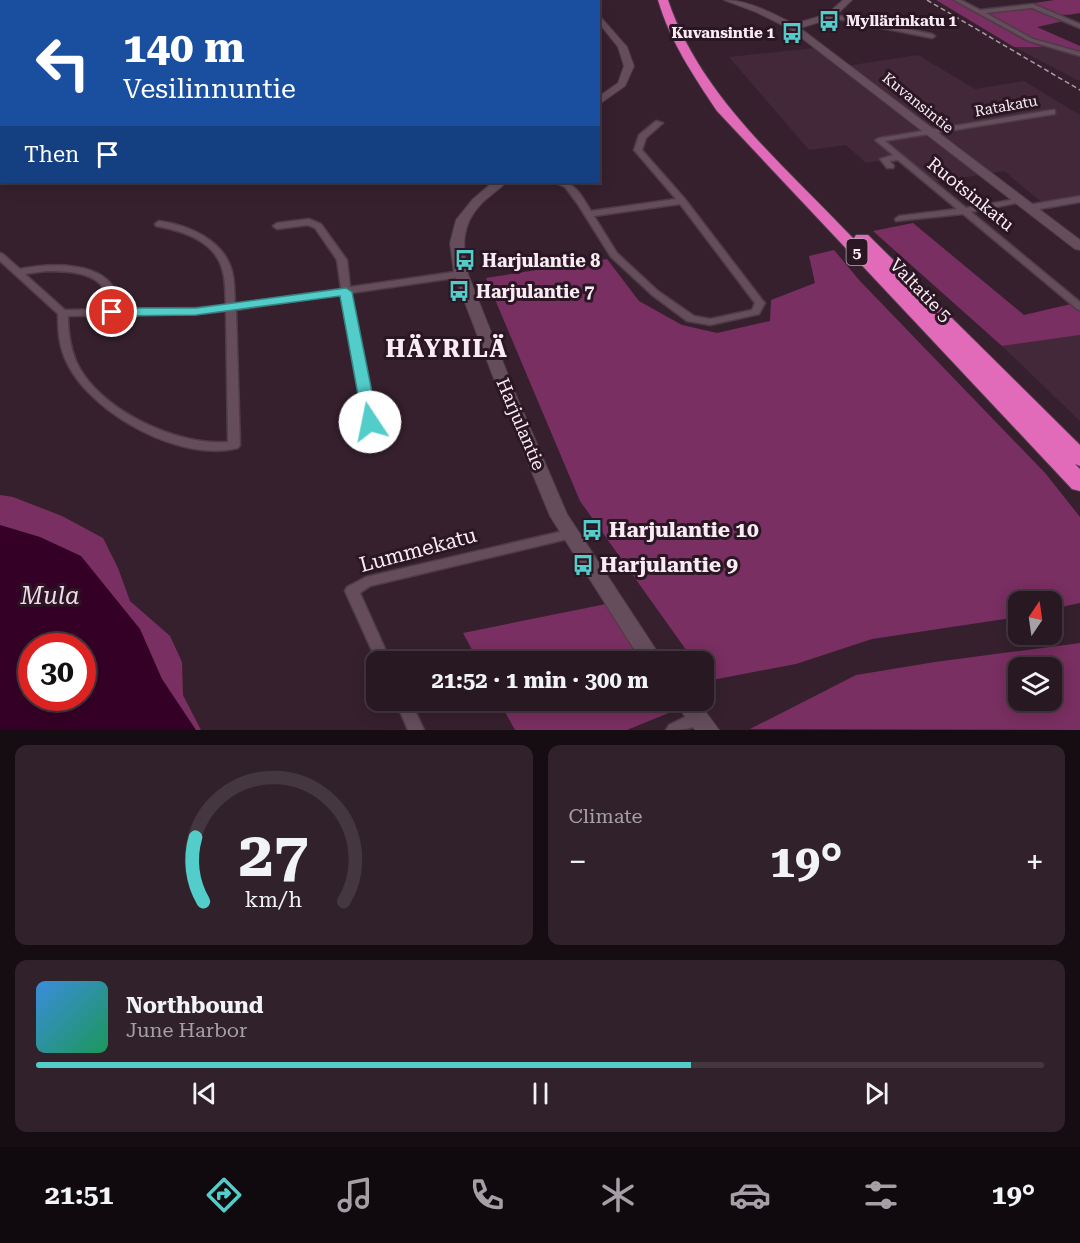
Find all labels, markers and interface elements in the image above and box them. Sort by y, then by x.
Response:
bus stop icon: Myllärinkatu 1 [817,9,841,33]
place label: Myllärinkatu 1 [846,12,958,30]
bus stop icon: Kuvansintie 1 [780,21,804,45]
text: 140 m [123,23,245,72]
icon: left [24,24,102,102]
place label: Kuvansintie 1 [671,24,776,42]
street label: Kuvansintie [879,69,957,137]
text: Vesilinnuntie [123,73,296,105]
street label: Ratakatu [973,91,1040,120]
icon: arrive [91,138,124,171]
text: Then [24,142,79,167]
street label: Ruotsinkatu [924,153,1018,235]
road number: 5 [846,239,868,265]
bus stop icon: Harjulantie 8 [453,248,477,272]
place label: Harjulantie 8 [482,250,600,271]
street label: Valtatie 5 [886,254,956,326]
bus stop icon: Harjulantie 7 [447,279,471,303]
place label: Harjulantie 7 [476,281,594,302]
pin [86,286,137,337]
icon: arrive [95,295,128,328]
district label: HÄYRILÄ [386,333,508,363]
street label: Harjulantie [492,375,550,473]
position arrow [338,390,402,454]
bus stop icon: Harjulantie 10 [580,518,604,542]
place label: Harjulantie 10 [609,518,759,542]
street label: Lummekatu [357,523,479,577]
bus stop icon: Harjulantie 9 [571,553,595,577]
place label: Harjulantie 9 [600,553,738,577]
water label: Mula [20,582,79,610]
north arrow [1008,591,1062,645]
map controls [1008,591,1062,711]
speed limit sign: 30 [18,633,96,711]
button: layers [1008,657,1062,711]
text: 21:52 · 1 min · 300 m [431,668,649,693]
text: Climate [569,804,643,828]
text: 27 [239,818,309,891]
text: 19° [770,835,843,888]
text: − [569,842,587,881]
text: + [1026,842,1044,881]
text: km/h [245,887,303,912]
text: Northbound [126,993,264,1018]
text: June Harbor [126,1018,247,1042]
icon: previous [188,1077,221,1110]
icon: pause [524,1077,557,1110]
icon: next [860,1077,893,1110]
icon: directions [203,1174,245,1216]
icon: music [334,1174,376,1216]
icon: phone [466,1174,508,1216]
icon: climate [597,1174,639,1216]
icon: car [729,1174,771,1216]
icon: filters [860,1174,902,1216]
text: 21:51 [45,1179,114,1211]
text: 19° [992,1179,1035,1211]

